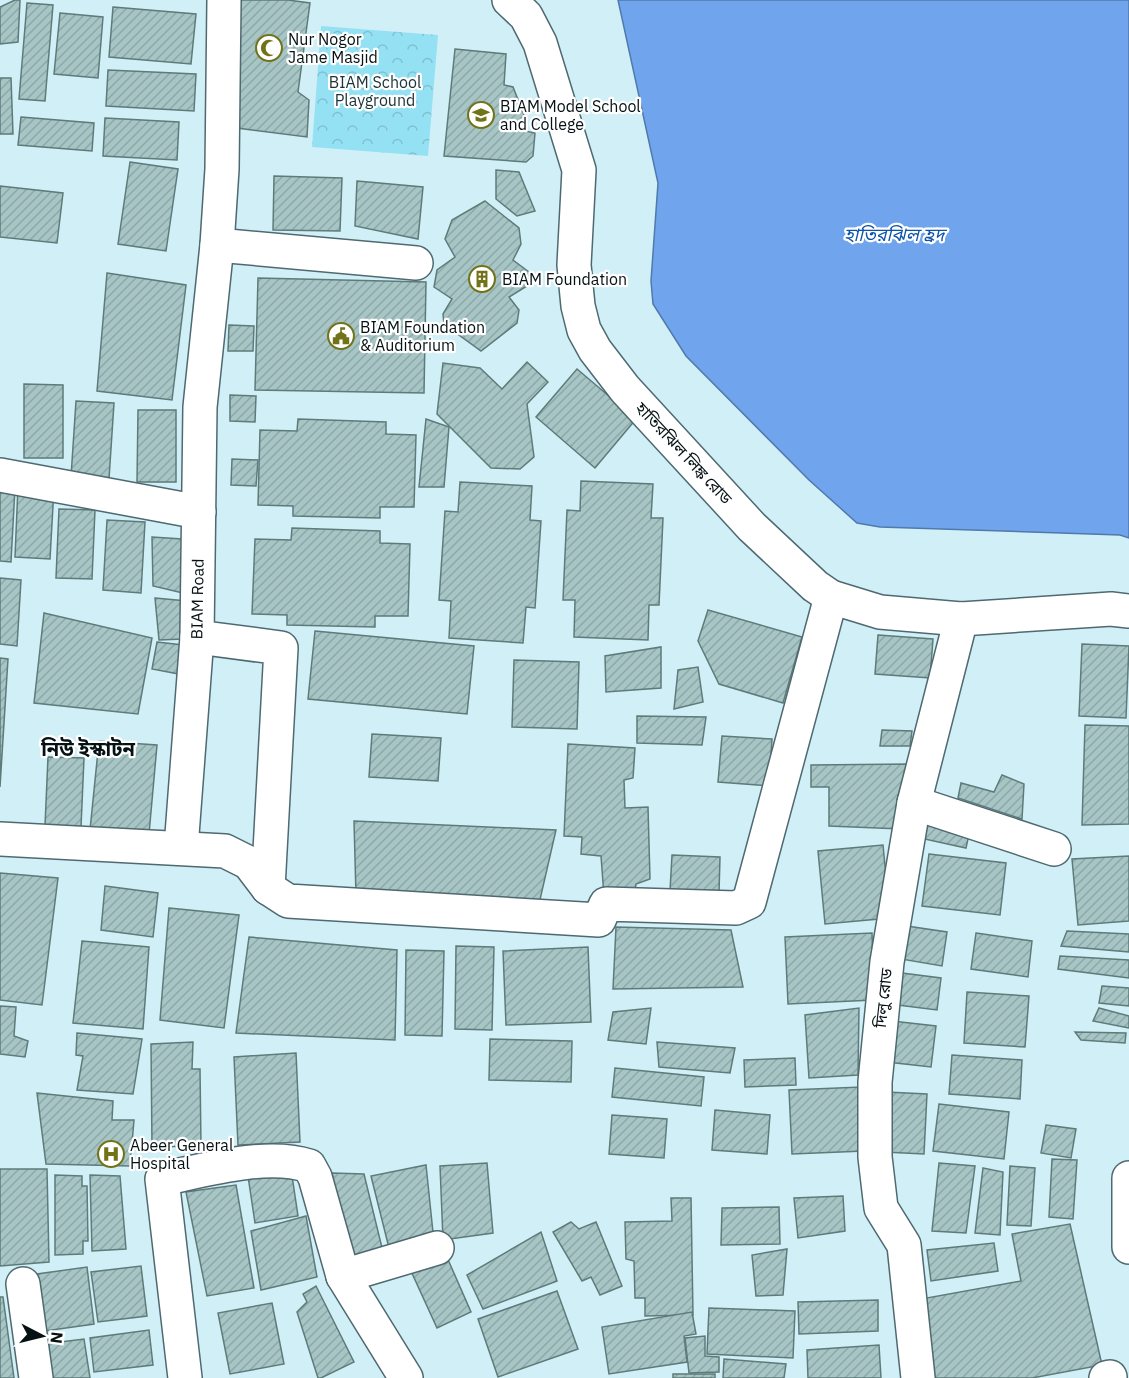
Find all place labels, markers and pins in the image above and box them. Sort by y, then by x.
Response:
place label: Nur Nogor Jame Masjid [288,29,378,67]
mosque icon: Nur Nogor Jame Masjid [254,33,284,63]
place label: BIAM Model School and College [500,96,641,134]
school or university icon: BIAM Model School and College [466,100,496,130]
building icon: BIAM Foundation [467,264,497,294]
place label: BIAM Foundation [502,269,627,289]
place label: BIAM Foundation & Auditorium [360,317,485,355]
public building icon: BIAM Foundation & Auditorium [326,321,356,351]
place label: Abeer General Hospital [130,1135,233,1173]
hospital icon: Abeer General Hospital [96,1139,126,1169]

